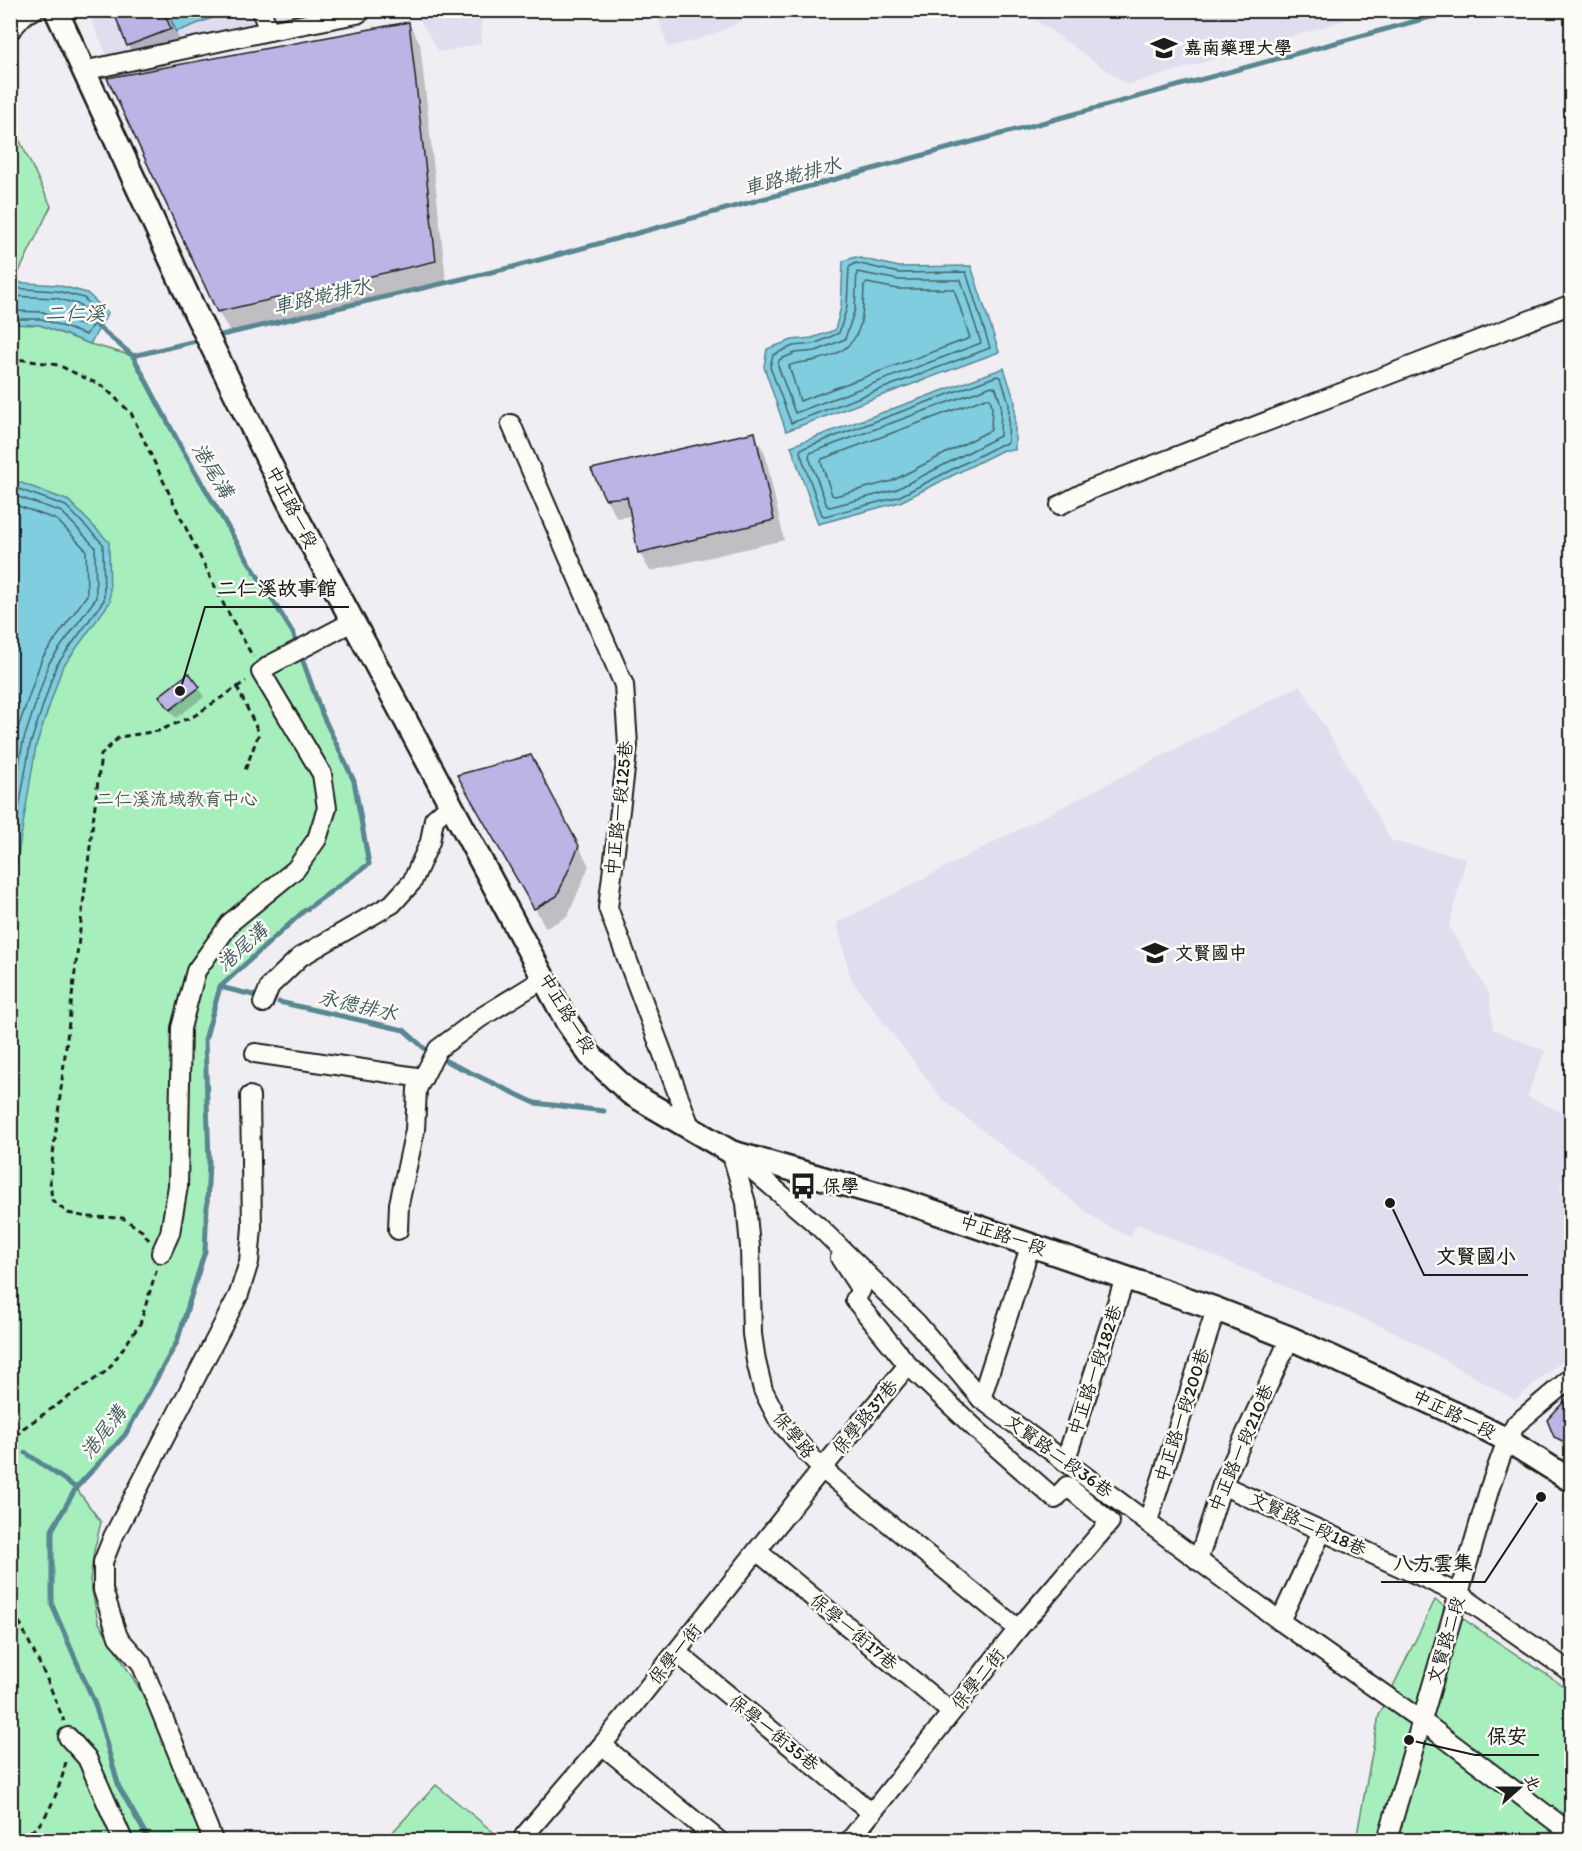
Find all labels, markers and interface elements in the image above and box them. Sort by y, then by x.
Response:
school or university icon: 嘉南藥理大學 [1149,33,1179,63]
place label: 嘉南藥理大學 [1184,37,1292,59]
water label: 車路墘排水 [741,151,844,201]
water label: 車路墘排水 [271,273,374,319]
water label: 二仁溪 [45,301,106,325]
water label: 港尾溝 [187,438,240,504]
street label: 中正路一段 [262,462,322,552]
callout: 二仁溪故事館 [205,569,349,607]
text: 二仁溪故事館 [217,576,337,600]
street label: 中正路一段125巷 [601,740,637,876]
park label: 二仁溪流域教育中心 [96,788,258,810]
water label: 港尾溝 [212,917,274,976]
school or university icon: 文賢國中 [1140,938,1170,968]
place label: 文賢國中 [1175,942,1247,964]
street label: 中正路一段 [534,969,600,1057]
water label: 永德排水 [316,984,401,1026]
bus stop icon: 保學 [788,1171,818,1201]
place label: 保學 [823,1175,859,1197]
street label: 中正路一段 [957,1210,1049,1260]
callout: 文賢國小 [1424,1237,1528,1275]
text: 文賢國小 [1436,1244,1516,1268]
street label: 中正路一段182巷 [1064,1302,1126,1438]
street label: 中正路一段200巷 [1150,1345,1214,1485]
street label: 保學路37巷 [827,1375,903,1459]
street label: 中正路一段210巷 [1204,1381,1278,1515]
street label: 中正路一段 [1409,1384,1499,1444]
water label: 港尾溝 [75,1399,132,1463]
street label: 保學路 [768,1407,820,1463]
street label: 文賢路二段36巷 [1001,1410,1117,1502]
street label: 文賢路二段18巷 [1246,1487,1370,1561]
callout: 八方雲集 [1381,1544,1485,1582]
text: 八方雲集 [1393,1551,1473,1575]
street label: 保學一街17巷 [806,1589,902,1675]
street label: 文賢路二段 [1423,1594,1469,1686]
street label: 保學一街 [644,1619,706,1689]
street label: 保學二街 [947,1644,1009,1714]
street label: 保學一街35巷 [725,1690,823,1776]
callout: 保安 [1475,1717,1539,1755]
text: 保安 [1487,1724,1527,1748]
north arrow [1489,1758,1549,1818]
text: 北 [1521,1772,1544,1794]

